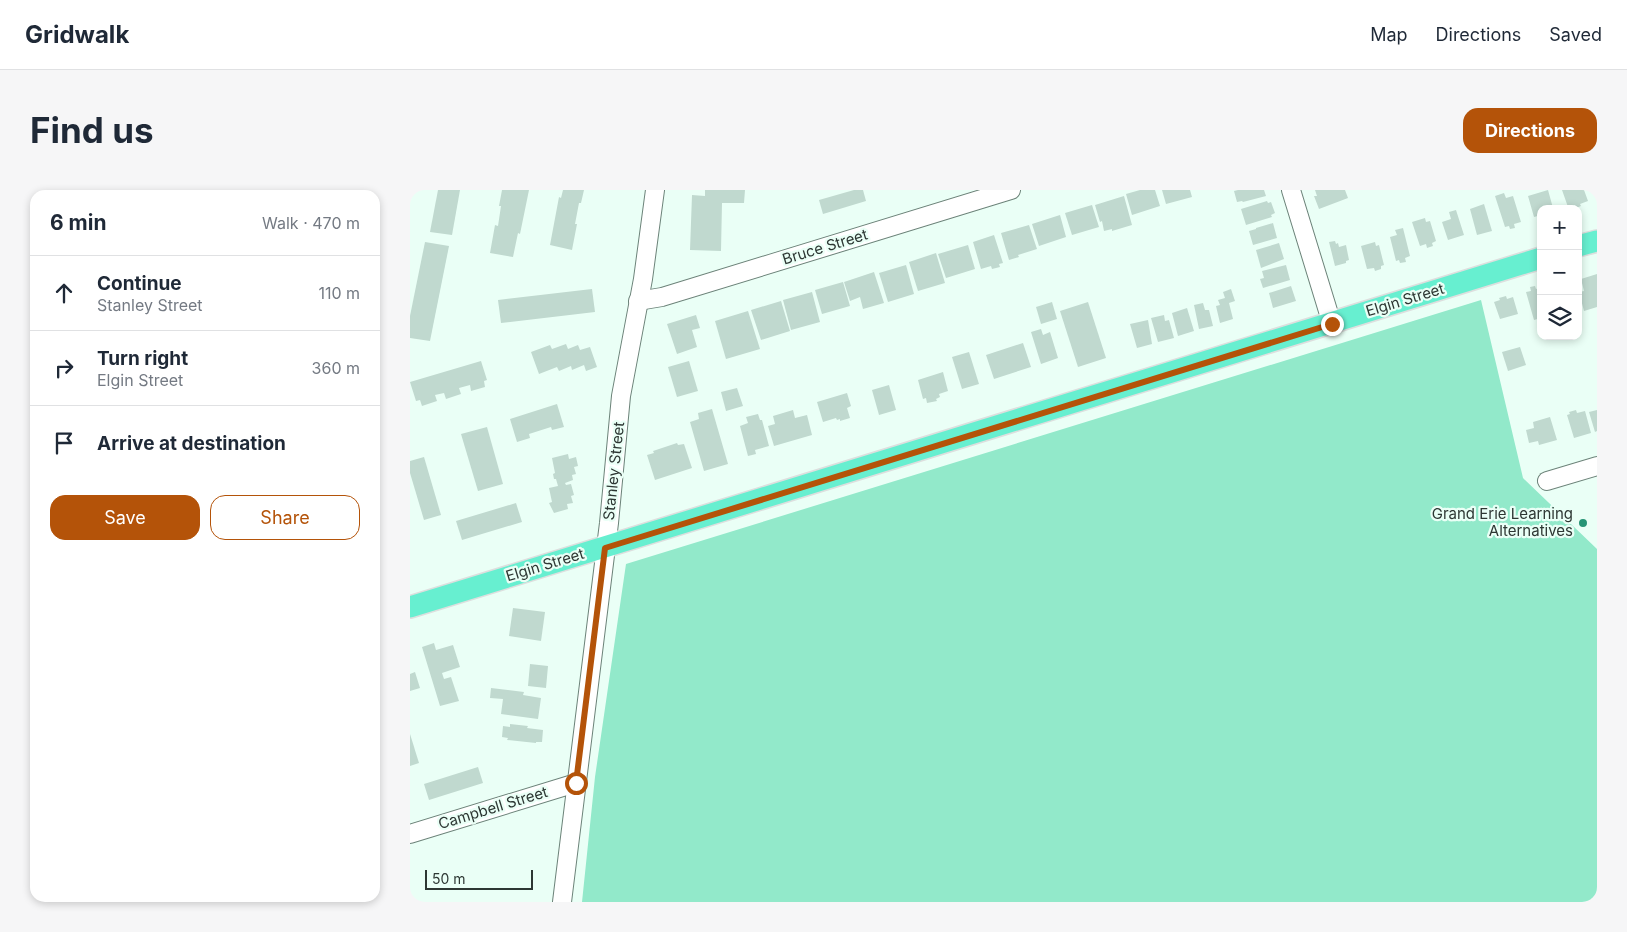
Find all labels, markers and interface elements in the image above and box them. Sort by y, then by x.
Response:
text: Gridwalk [25,20,129,49]
text: Map [1370,24,1408,45]
text: Directions [1436,24,1521,45]
text: Saved [1549,24,1602,45]
button: Directions [1463,108,1597,153]
text: Find us [30,109,154,151]
map controls [1537,205,1582,340]
button: + [1537,205,1582,250]
text: 6 min [50,210,107,235]
text: Walk · 470 m [262,213,360,233]
street label: Bruce Street [780,225,870,269]
button: − [1537,250,1582,295]
text: Continue [97,272,182,295]
icon: ahead [50,279,78,307]
street label: Elgin Street [1363,279,1446,320]
text: 110 m [318,283,360,303]
text: Stanley Street [97,295,203,315]
button: layers [1537,295,1582,340]
route end [1321,313,1344,336]
text: Turn right [97,347,188,370]
icon: right [50,354,78,382]
text: 360 m [312,358,360,378]
text: Elgin Street [97,370,183,390]
street label: Stanley Street [599,421,628,521]
icon: arrive [50,429,78,457]
text: Arrive at destination [97,432,286,455]
button: Save [50,495,200,540]
button: Share [210,495,360,540]
place label: Grand Erie Learning Alternatives [1432,504,1573,540]
marker: Grand Erie Learning Alternatives [1577,517,1589,529]
street label: Elgin Street [503,544,586,585]
route start [565,772,588,795]
street label: Campbell Street [436,782,550,833]
scale bar [425,867,532,890]
text: 50 m [432,870,466,887]

